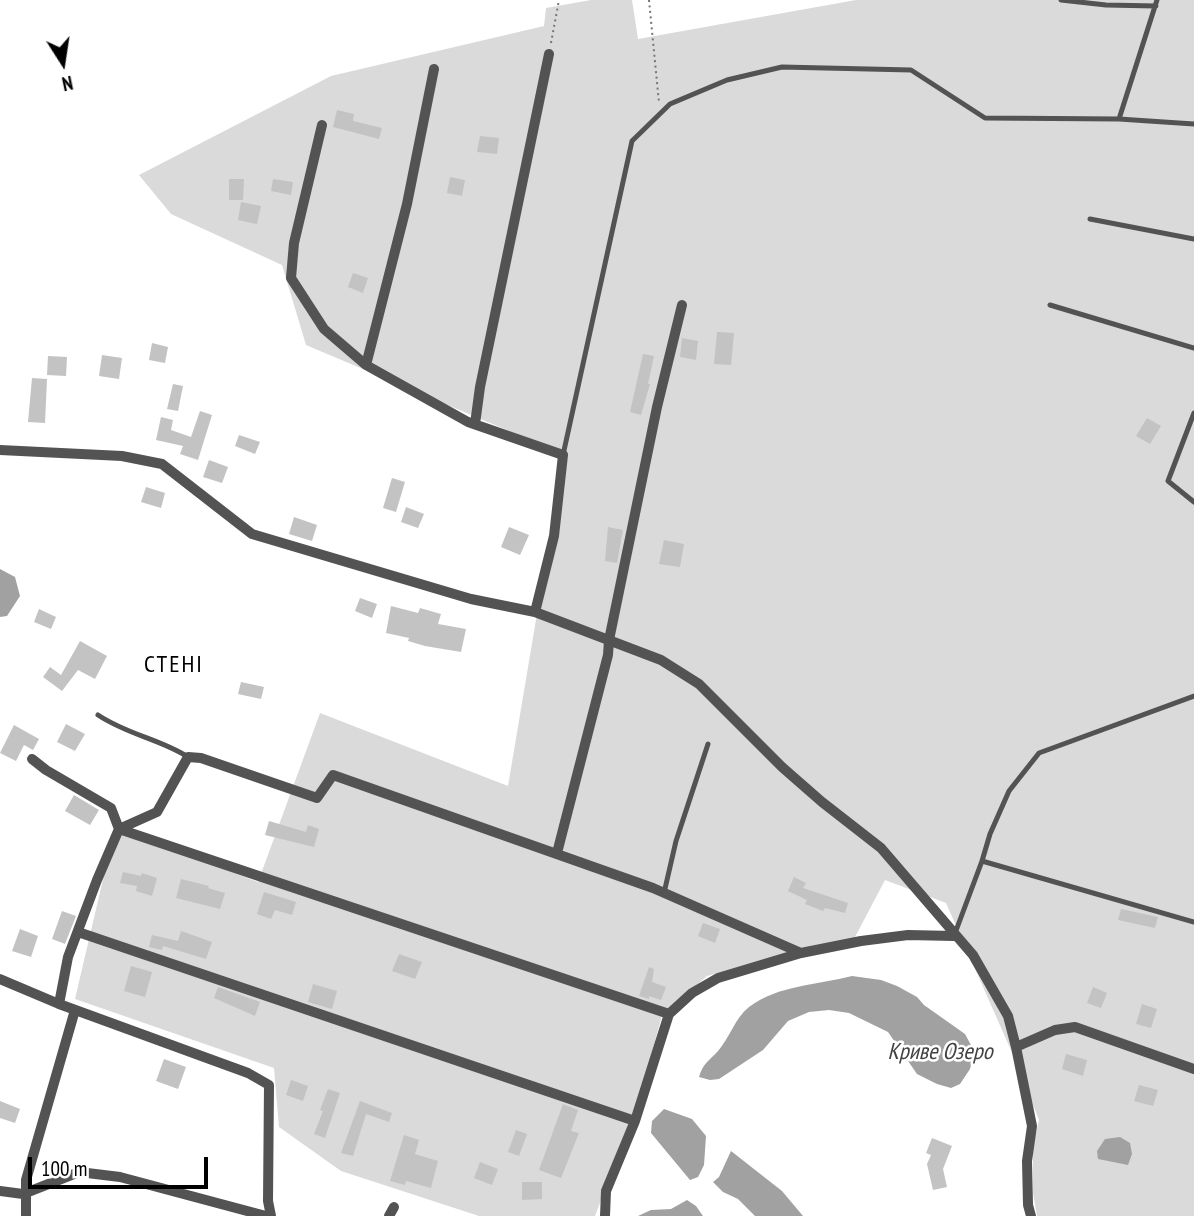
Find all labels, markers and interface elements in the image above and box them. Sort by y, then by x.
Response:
north arrow [28,28,98,98]
text: N [60,71,75,96]
district label: СТЕНІ [145,651,203,679]
water label: Криве Озеро [887,1038,993,1066]
scale bar [32,1142,212,1186]
text: 100 m [41,1155,87,1182]

